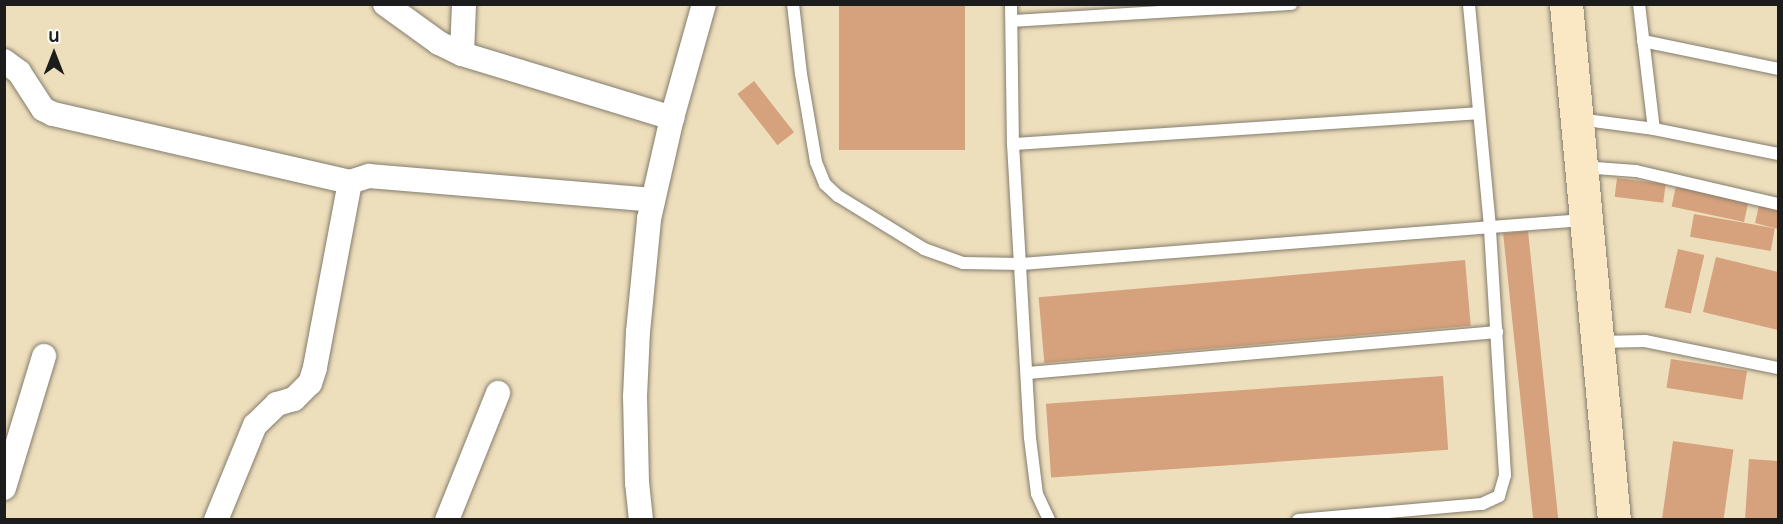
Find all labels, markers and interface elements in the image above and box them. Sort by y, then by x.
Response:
north arrow [24,24,84,84]
text: U [48,25,60,46]

